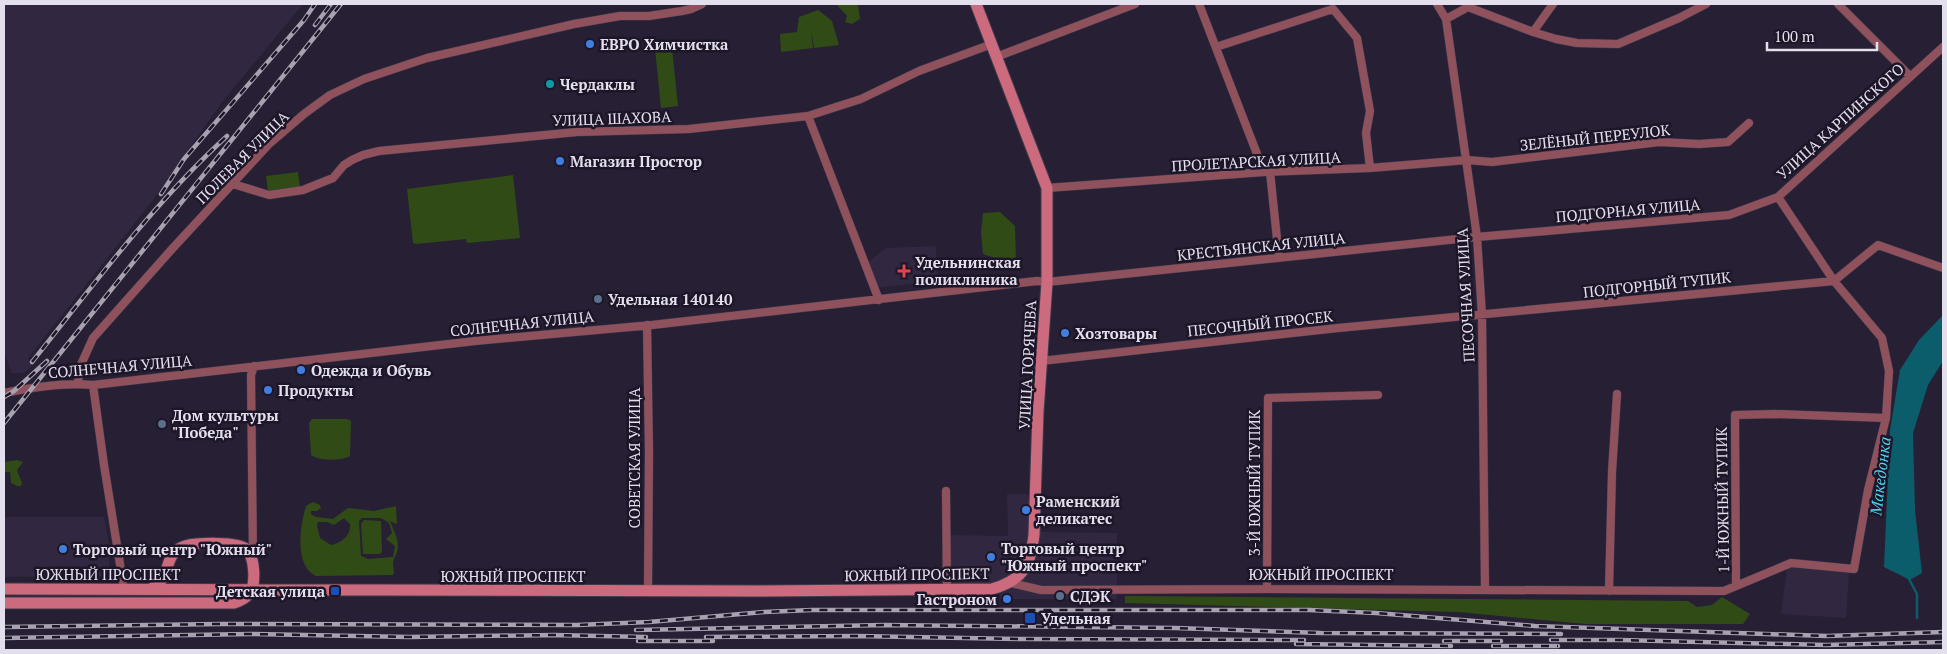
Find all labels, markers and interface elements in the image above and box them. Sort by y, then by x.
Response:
scale bar [1767,20,1877,52]
text: 100 m [1774,26,1815,46]
place label: ЕВРО Химчистка [600,34,729,54]
marker: ЕВРО Химчистка [584,38,596,50]
street label: УЛИЦА КАРПИНСКОГО [1772,58,1908,184]
place label: Чердаклы [560,74,635,94]
marker: Чердаклы [544,78,556,90]
street label: ПОЛЕВАЯ УЛИЦА [191,106,293,208]
street label: УЛИЦА ШАХОВА [552,106,672,130]
street label: ЗЕЛЁНЫЙ ПЕРЕУЛОК [1519,119,1671,155]
street label: ПРОЛЕТАРСКАЯ УЛИЦА [1171,147,1342,175]
place label: Магазин Простор [570,151,702,171]
marker: Магазин Простор [554,155,566,167]
street label: ПОДГОРНАЯ УЛИЦА [1555,194,1702,226]
street label: ПЕСОЧНАЯ УЛИЦА [1451,226,1479,363]
street label: КРЕСТЬЯНСКАЯ УЛИЦА [1176,227,1347,265]
place label: Удельнинская поликлиника [915,252,1021,289]
marker: Удельнинская поликлиника [897,264,911,278]
street label: ПОДГОРНЫЙ ТУПИК [1582,266,1732,302]
place label: Удельная 140140 [608,289,733,309]
marker: Удельная 140140 [592,293,604,305]
street label: УЛИЦА ГОРЯЧЕВА [1014,299,1040,430]
street label: СОЛНЕЧНАЯ УЛИЦА [449,305,596,340]
street label: ПЕСОЧНЫЙ ПРОСЕК [1186,305,1334,341]
place label: Хозтовары [1075,323,1158,343]
marker: Хозтовары [1059,327,1071,339]
street label: СОЛНЕЧНАЯ УЛИЦА [47,350,194,382]
place label: Одежда и Обувь [311,360,431,380]
marker: Одежда и Обувь [295,364,307,376]
place label: Продукты [278,380,354,400]
marker: Продукты [262,384,274,396]
street label: СОВЕТСКАЯ УЛИЦА [624,387,644,528]
place label: Дом культуры "Победа" [172,405,279,442]
street label: 3-Й ЮЖНЫЙ ТУПИК [1244,410,1264,556]
marker: Дом культуры "Победа" [156,418,168,430]
street label: 1-Й ЮЖНЫЙ ТУПИК [1711,426,1733,573]
water label: Македонка [1864,435,1896,518]
place label: Раменский деликатес [1036,491,1120,528]
marker: Раменский деликатес [1020,504,1032,516]
place label: Торговый центр "Южный проспект" [1001,538,1147,575]
place label: Торговый центр "Южный" [73,539,272,559]
marker: Торговый центр "Южный" [57,543,69,555]
marker: Торговый центр "Южный проспект" [985,551,997,563]
street label: ЮЖНЫЙ ПРОСПЕКТ [844,563,990,585]
street label: ЮЖНЫЙ ПРОСПЕКТ [35,564,181,584]
street label: ЮЖНЫЙ ПРОСПЕКТ [1248,564,1394,584]
street label: ЮЖНЫЙ ПРОСПЕКТ [440,566,586,586]
place label: Детская улица [216,581,326,601]
marker: Детская улица [329,585,341,597]
place label: СДЭК [1070,586,1111,606]
place label: Гастроном [917,589,997,609]
marker: СДЭК [1054,590,1066,602]
marker: Гастроном [1001,593,1013,605]
place label: Удельная [1041,608,1111,628]
marker: Удельная [1023,611,1037,625]

